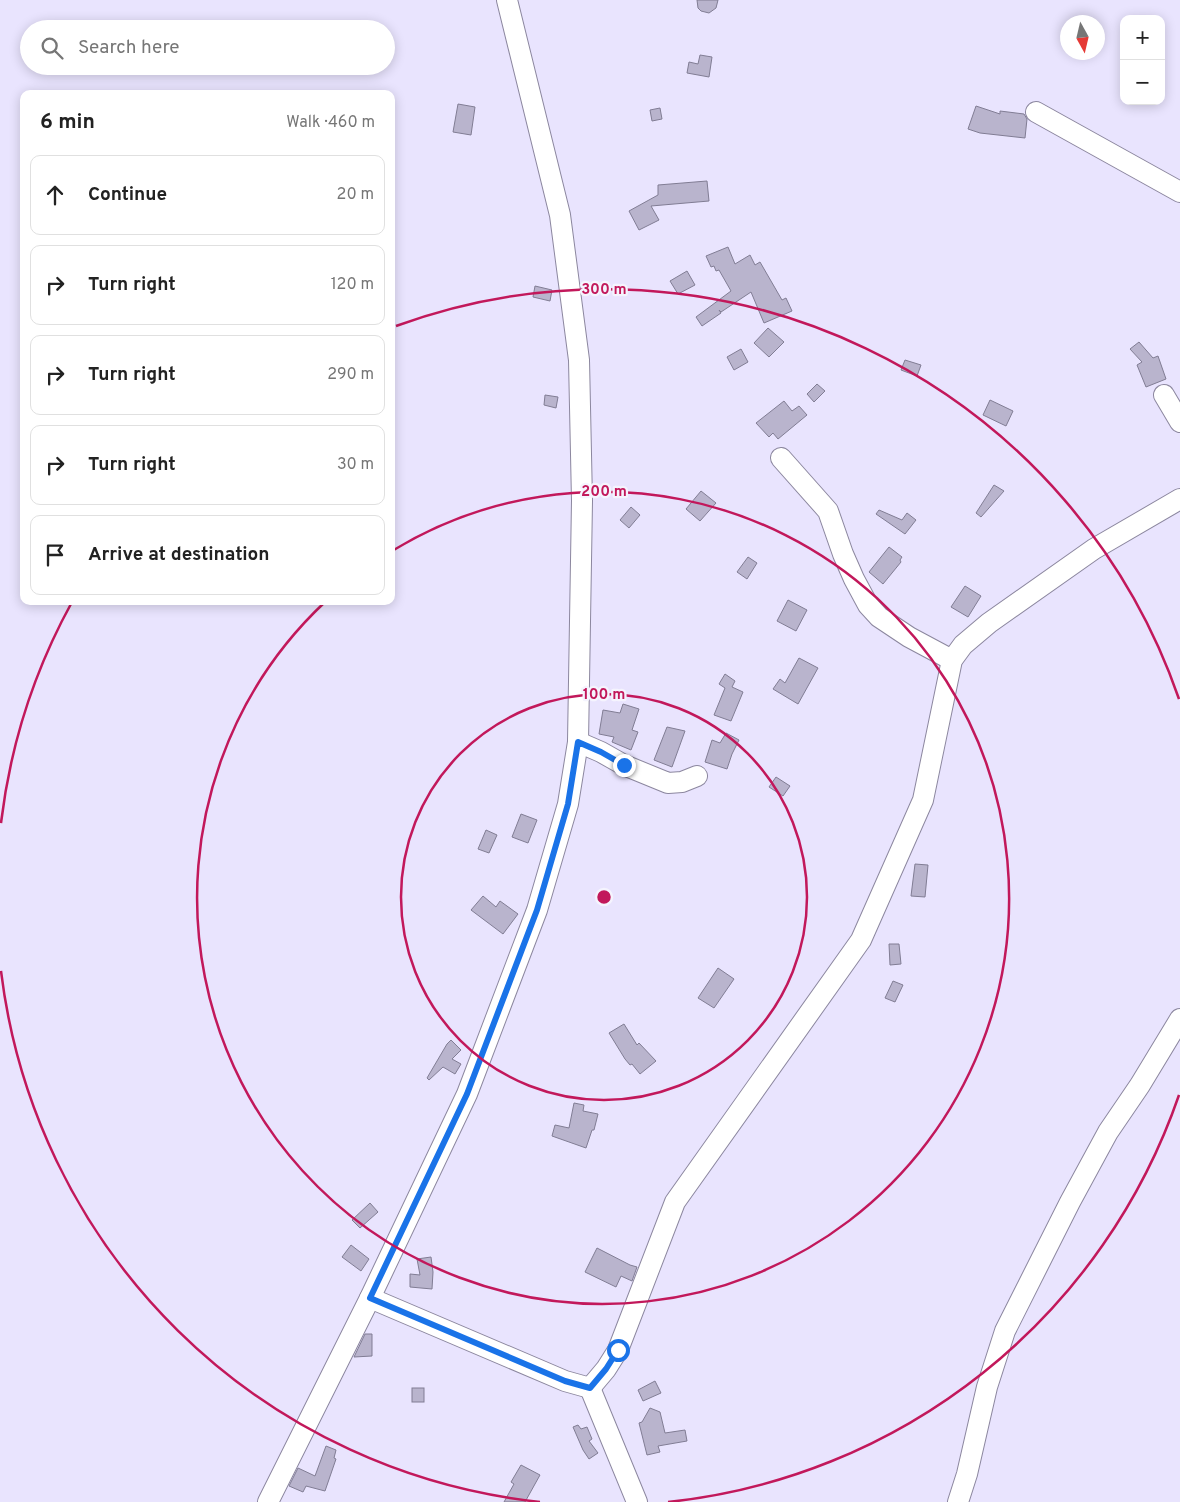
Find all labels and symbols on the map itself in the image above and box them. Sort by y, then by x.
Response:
north arrow [1060,15,1105,60]
text: 300 m [581,281,627,300]
text: 200 m [581,483,627,502]
text: 100 m [583,686,625,705]
route end [613,754,636,777]
centre of rings [595,888,613,906]
route start [607,1339,630,1362]

